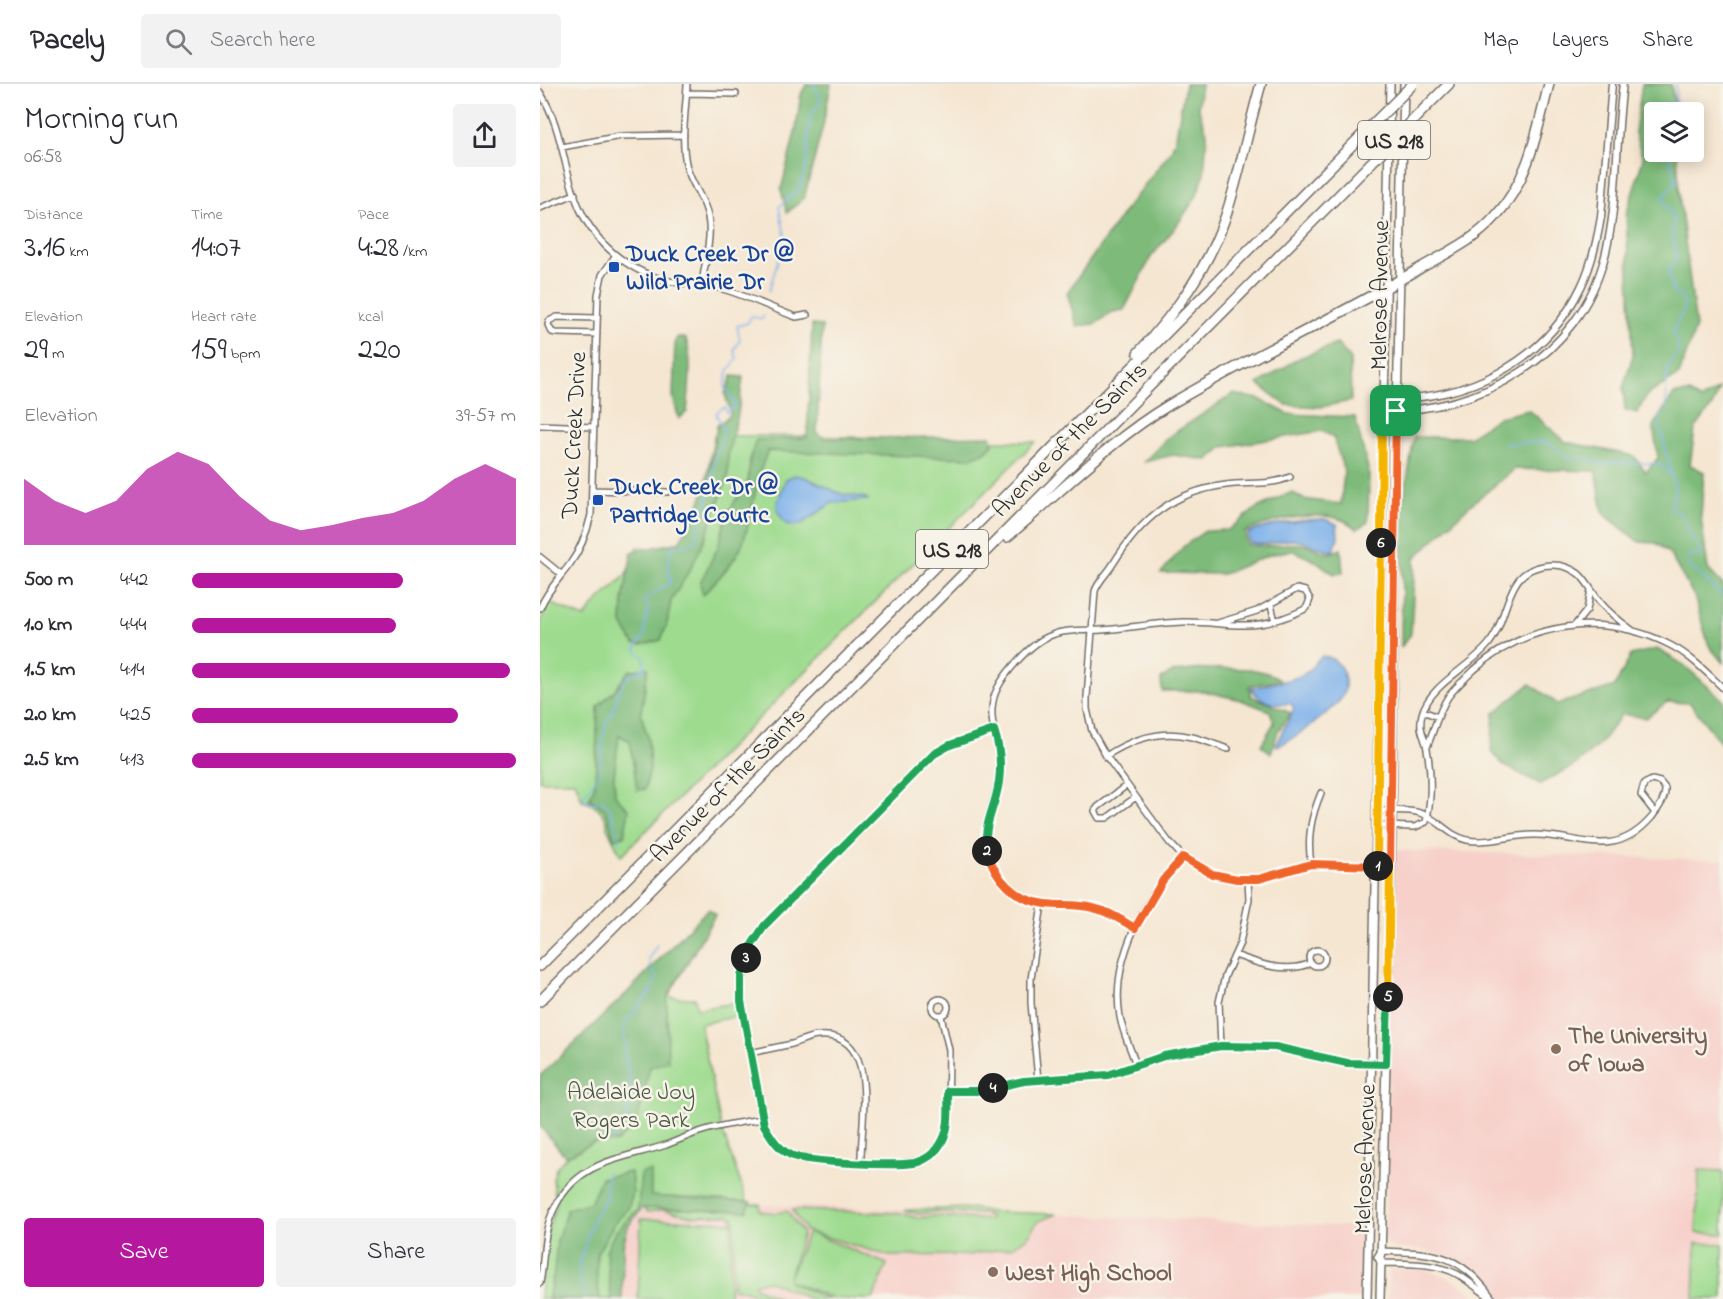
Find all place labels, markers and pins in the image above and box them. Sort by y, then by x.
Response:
place label: Duck Creek Dr @ Wild Prairie Dr [625,238,794,301]
marker: Duck Creek Dr @ Wild Prairie Dr [607,260,621,274]
pin [1370,385,1421,436]
place label: Duck Creek Dr @ Partridge Courtc [609,471,778,535]
marker: Duck Creek Dr @ Partridge Courtc [591,493,605,507]
pin: 6 [1366,528,1396,558]
pin: 2 [972,836,1002,866]
pin: 1 [1363,851,1393,881]
pin: 3 [731,943,761,973]
pin: 5 [1373,982,1403,1012]
place label: The University of Iowa [1568,1020,1707,1083]
marker: The University of Iowa [1549,1042,1563,1056]
pin: 4 [978,1073,1008,1103]
place label: West High School [1005,1257,1172,1293]
marker: West High School [986,1265,1000,1279]

